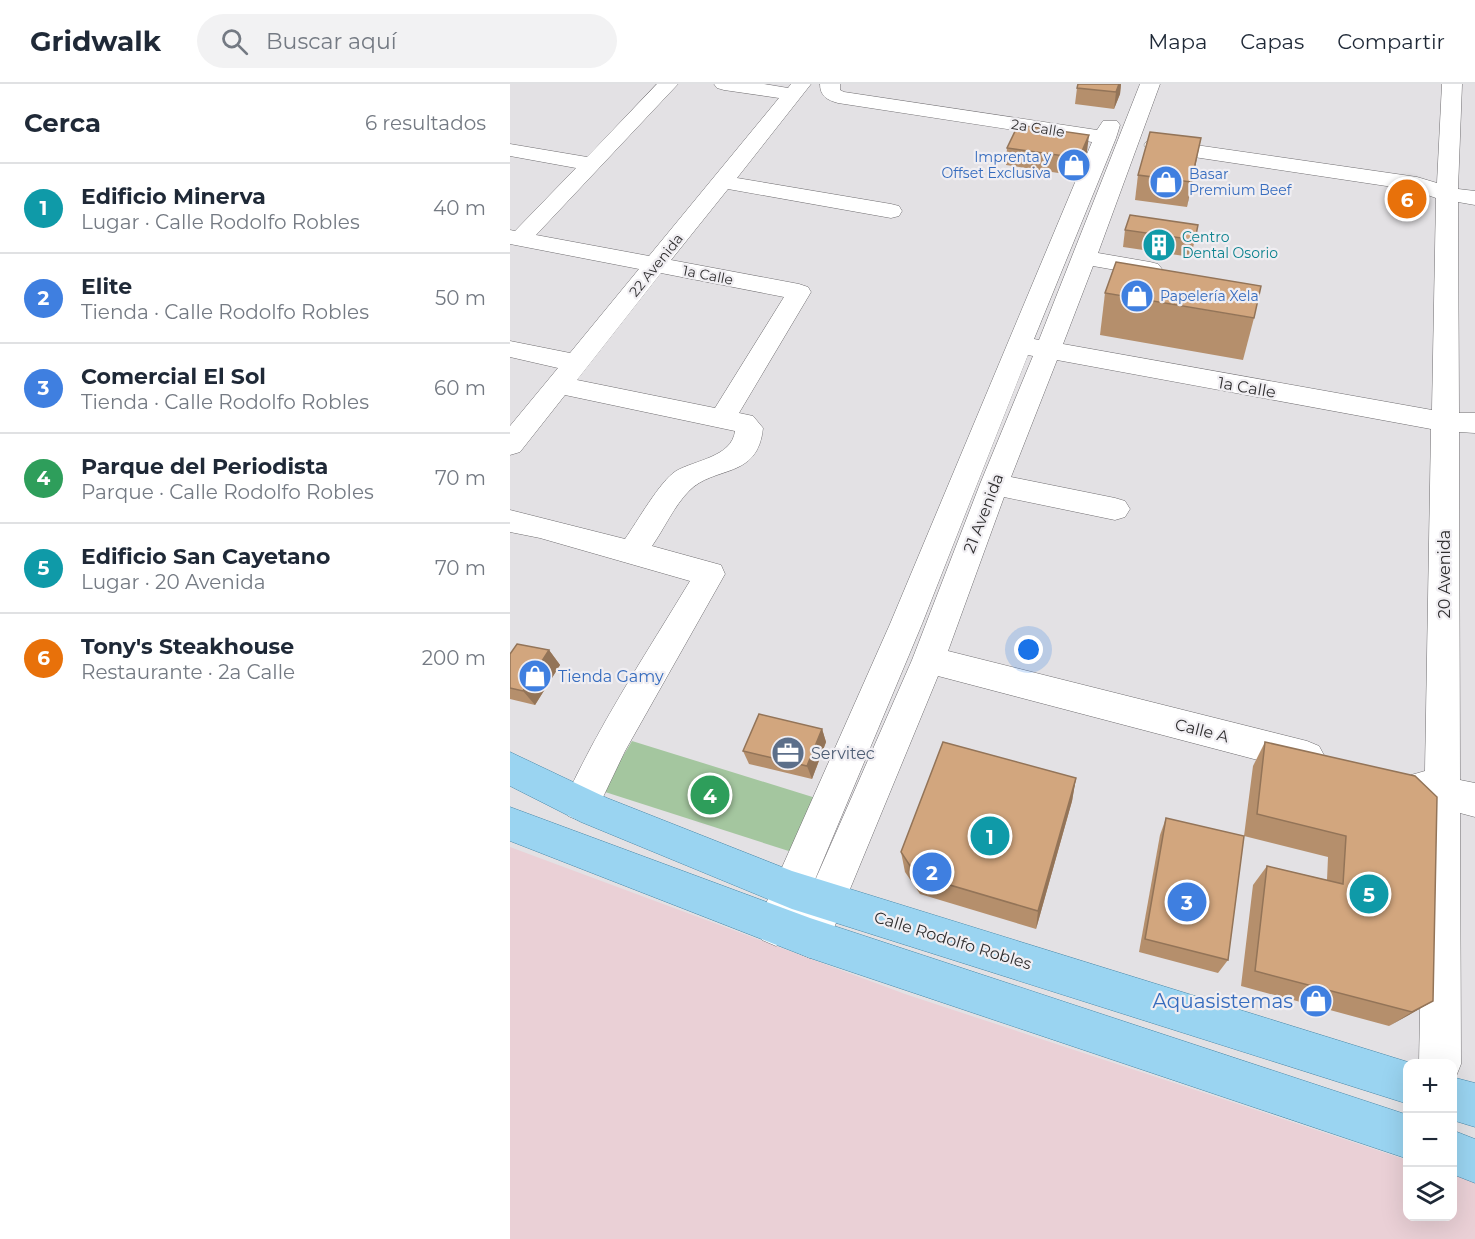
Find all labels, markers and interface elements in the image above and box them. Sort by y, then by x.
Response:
search box [197,14,617,68]
text: Gridwalk [30,24,161,58]
icon: search [218,25,251,58]
text: Buscar aquí [266,28,397,55]
text: Mapa [1148,29,1207,54]
text: Capas [1240,29,1304,54]
text: Compartir [1337,29,1445,54]
text: Cerca [24,107,101,139]
text: 6 resultados [365,111,486,135]
street label: 2a Calle [1010,115,1066,141]
shop icon: Imprenta y Offset Exclusiva [1056,147,1092,183]
place label: Imprenta y Offset Exclusiva [942,148,1051,182]
shop icon: Basar Premium Beef [1148,164,1184,200]
place label: Basar Premium Beef [1189,165,1293,199]
pin: 6 [1388,176,1426,222]
text: Edificio Minerva [81,183,266,210]
text: 1 [40,196,47,220]
text: 40 m [433,196,486,220]
text: Lugar · Calle Rodolfo Robles [81,210,360,234]
building icon: Centro Dental Osorio [1141,227,1177,263]
place label: Centro Dental Osorio [1182,228,1278,262]
street label: 22 Avenida [625,230,687,300]
street label: 1a Calle [681,261,735,289]
text: Elite [81,273,132,300]
shop icon: Papelería Xela [1119,278,1155,314]
text: 2 [38,286,49,310]
text: 50 m [435,286,486,310]
place label: Papelería Xela [1160,287,1259,305]
text: Tienda · Calle Rodolfo Robles [81,300,369,324]
text: Comercial El Sol [81,363,266,390]
street label: 1a Calle [1217,373,1277,402]
text: 3 [38,376,49,400]
text: 60 m [434,376,486,400]
text: Tienda · Calle Rodolfo Robles [81,390,369,414]
text: Parque del Periodista [81,453,328,480]
text: 4 [37,466,50,490]
text: 70 m [435,466,486,490]
street label: 21 Avenida [960,471,1007,556]
text: Parque · Calle Rodolfo Robles [81,480,374,504]
street label: 20 Avenida [1435,530,1454,618]
text: Edificio San Cayetano [81,543,330,570]
text: 5 [38,556,49,580]
text: 70 m [435,556,486,580]
text: Lugar · 20 Avenida [81,570,266,594]
text: Tony's Steakhouse [81,633,294,660]
your location [1014,635,1043,664]
text: 6 [37,646,50,670]
text: 200 m [422,646,486,670]
shop icon: Tienda Gamy [517,658,553,694]
text: Restaurante · 2a Calle [81,660,295,684]
place label: Tienda Gamy [558,667,664,686]
street label: Calle A [1173,715,1231,746]
office icon: Servitec [770,735,806,771]
place label: Servitec [811,744,875,763]
pin: 4 [690,772,730,818]
pin: 1 [970,814,1010,858]
pin: 2 [912,850,952,894]
pin: 5 [1350,872,1388,916]
pin: 3 [1168,880,1206,924]
street label: Calle Rodolfo Robles [872,907,1034,974]
shop icon: Aquasistemas [1298,983,1334,1019]
place label: Aquasistemas [1152,989,1293,1013]
map controls [1403,1059,1457,1221]
button: + [1403,1059,1457,1113]
button: − [1403,1113,1457,1167]
button: layers [1403,1167,1457,1221]

